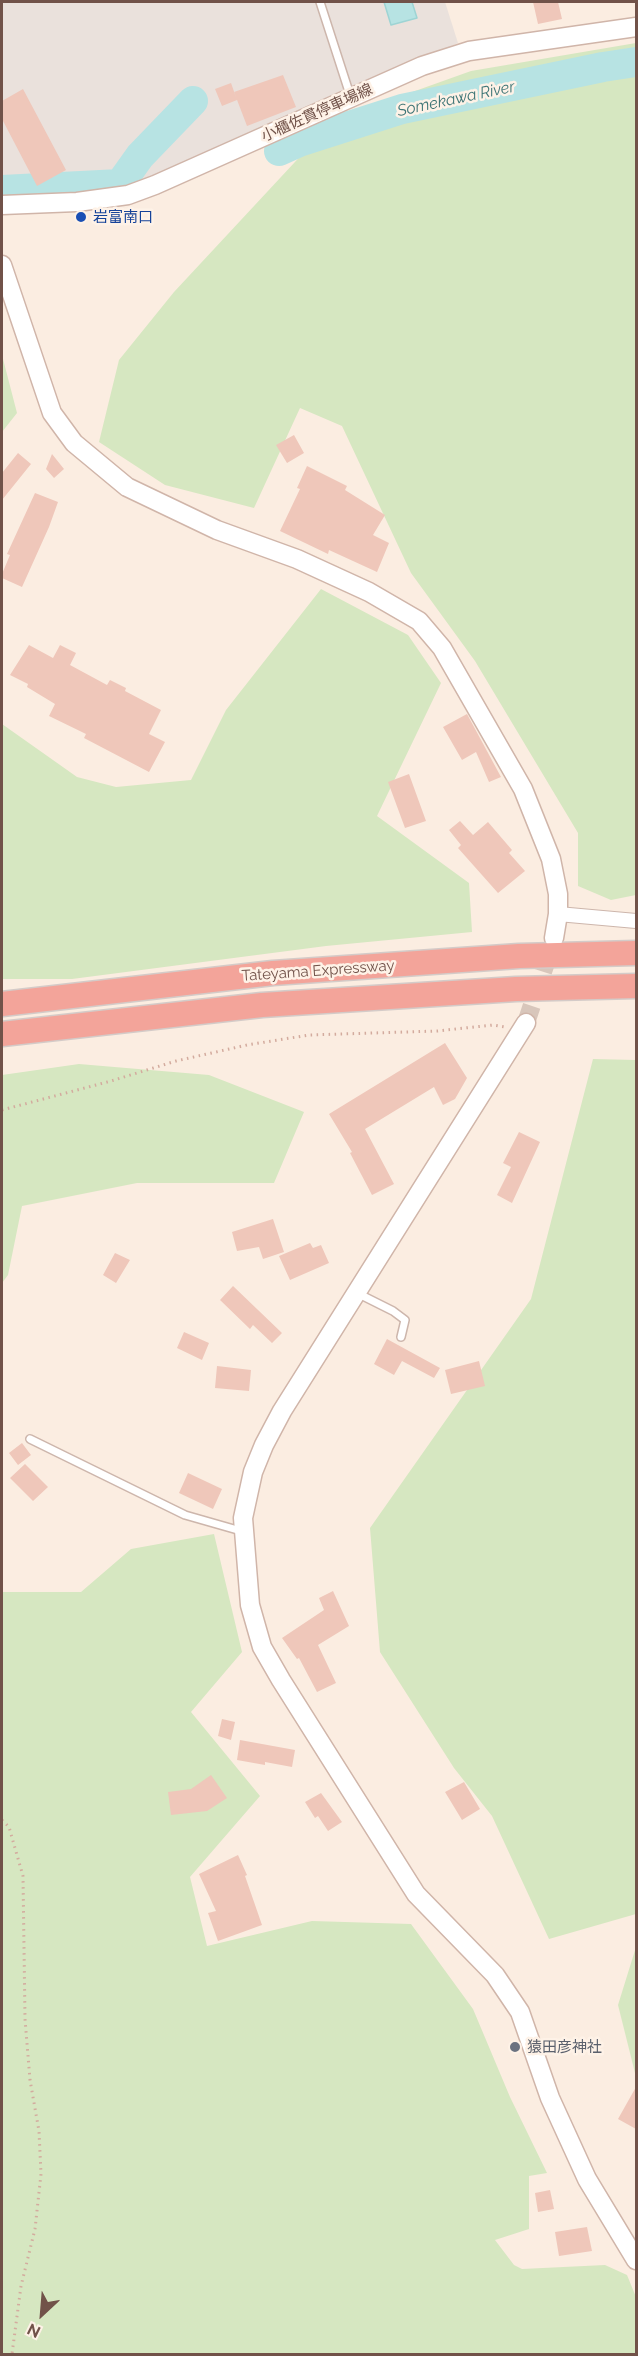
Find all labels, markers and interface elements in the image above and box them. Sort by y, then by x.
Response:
water label: Somekawa River [395,77,517,121]
street label: 小櫃佐貫停車場線 [259,80,375,146]
place label: 岩富南口 [93,208,153,226]
marker: 岩富南口 [74,210,88,224]
street label: Tateyama Expressway [241,957,395,985]
place label: 猿田彦神社 [527,2038,602,2056]
marker: 猿田彦神社 [508,2040,522,2054]
north arrow [12,2284,72,2344]
text: N [24,2319,44,2342]

